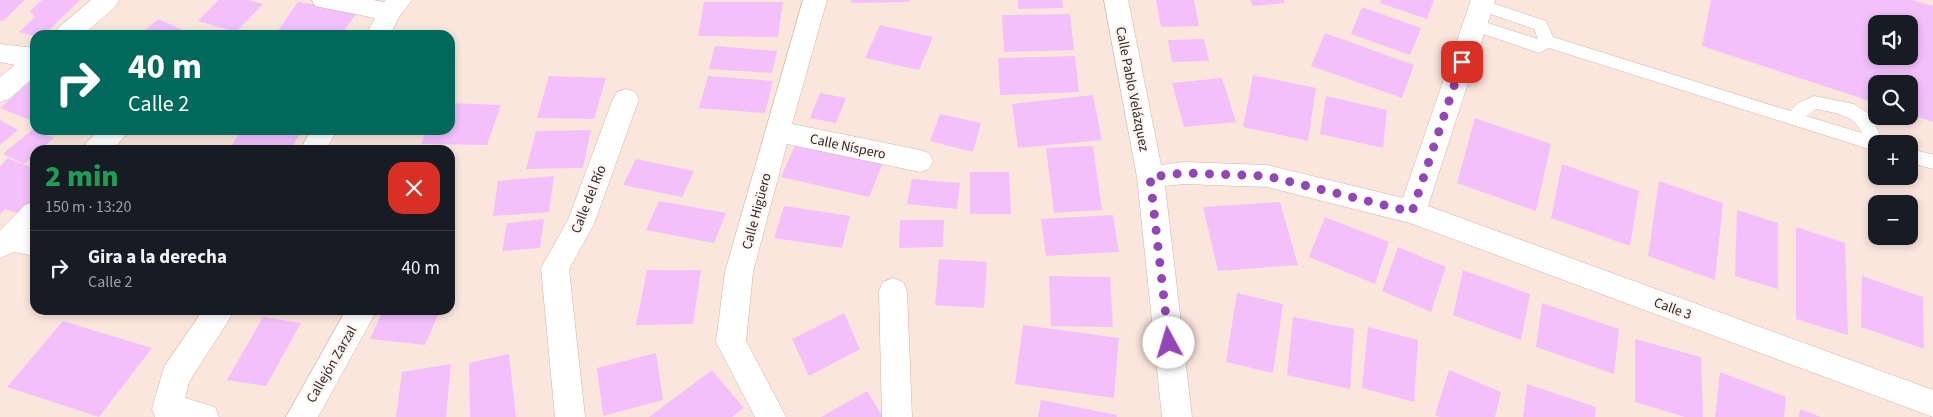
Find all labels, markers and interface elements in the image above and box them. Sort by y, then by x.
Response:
map controls [1868,15,1918,245]
button: sound [1868,15,1918,65]
street label: Calle Pablo Velázquez [1110,25,1154,153]
pin [1441,41,1483,83]
text: 40 m [128,42,202,92]
icon: arrive [1448,48,1476,76]
icon: right [45,50,110,115]
button: search [1868,75,1918,125]
text: Calle 2 [128,88,189,120]
street label: Calle Níspero [808,129,888,165]
button: + [1868,135,1918,185]
text: 2 min [45,155,119,198]
button: close [388,162,440,214]
street label: Calle del Río [566,162,612,237]
street label: Calle Higüero [737,171,777,252]
button: − [1868,195,1918,245]
text: 150 m · 13:20 [45,196,132,218]
text: Gira a la derecha [88,244,227,271]
icon: right [45,254,73,282]
text: 40 m [402,255,440,282]
text: Calle 2 [88,271,132,293]
street label: Calle 3 [1651,293,1694,325]
position arrow [1142,316,1194,368]
street label: Callejón Zarzal [302,322,362,407]

